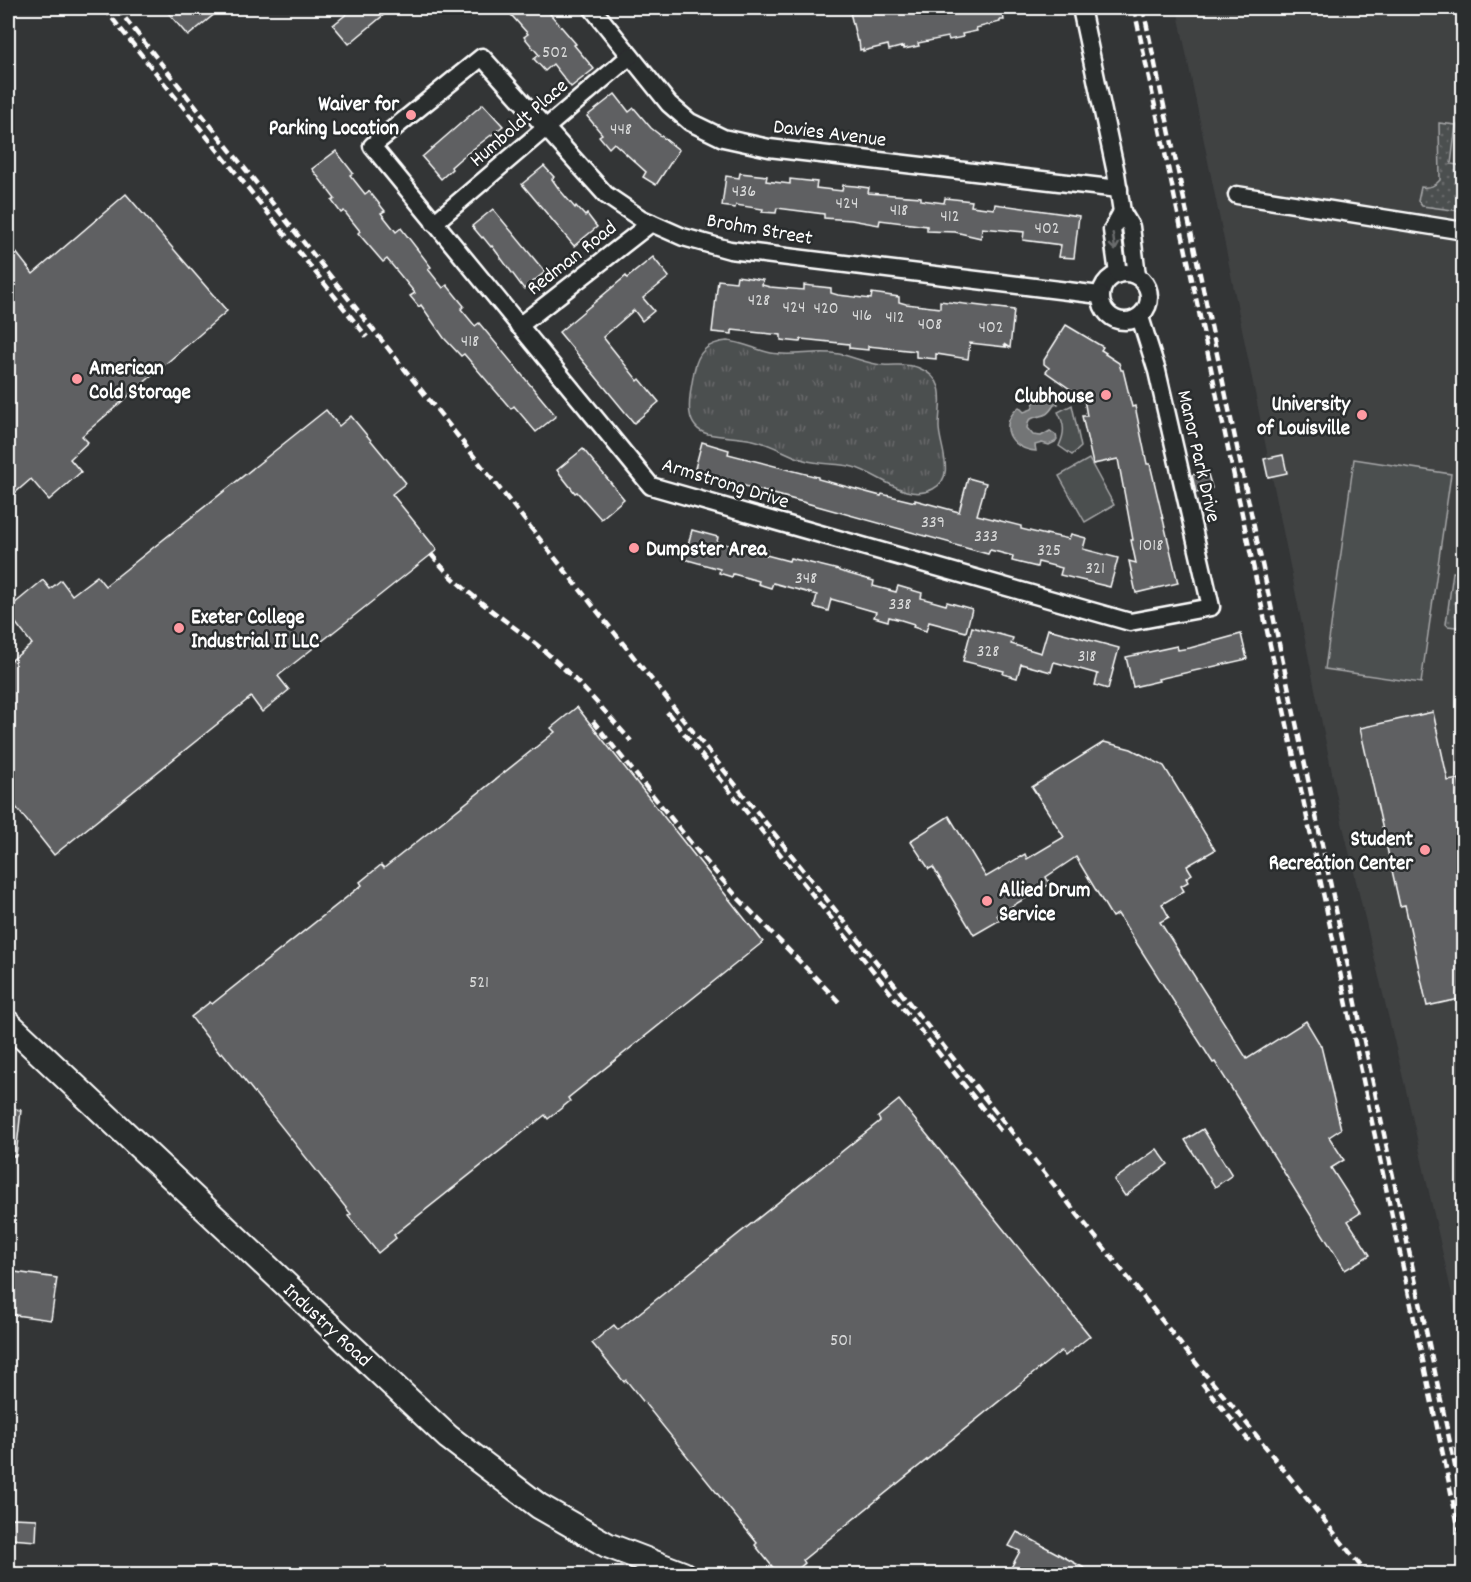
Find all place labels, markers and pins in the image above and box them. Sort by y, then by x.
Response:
place label: Waiver for Parking Location [269,91,400,145]
marker: Waiver for Parking Location [404,108,418,122]
place label: American Cold Storage [89,355,191,409]
marker: American Cold Storage [70,372,84,386]
place label: Clubhouse [1014,383,1094,413]
marker: Clubhouse [1099,388,1113,402]
place label: University of Louisville [1257,391,1351,445]
marker: University of Louisville [1355,408,1369,422]
place label: Dumpster Area [646,536,768,566]
marker: Dumpster Area [627,541,641,555]
place label: Exeter College Industrial II LLC [191,604,320,658]
marker: Exeter College Industrial II LLC [172,621,186,635]
place label: Student Recreation Center [1269,826,1414,880]
marker: Student Recreation Center [1418,843,1432,857]
place label: Allied Drum Service [999,877,1090,931]
marker: Allied Drum Service [980,894,994,908]

